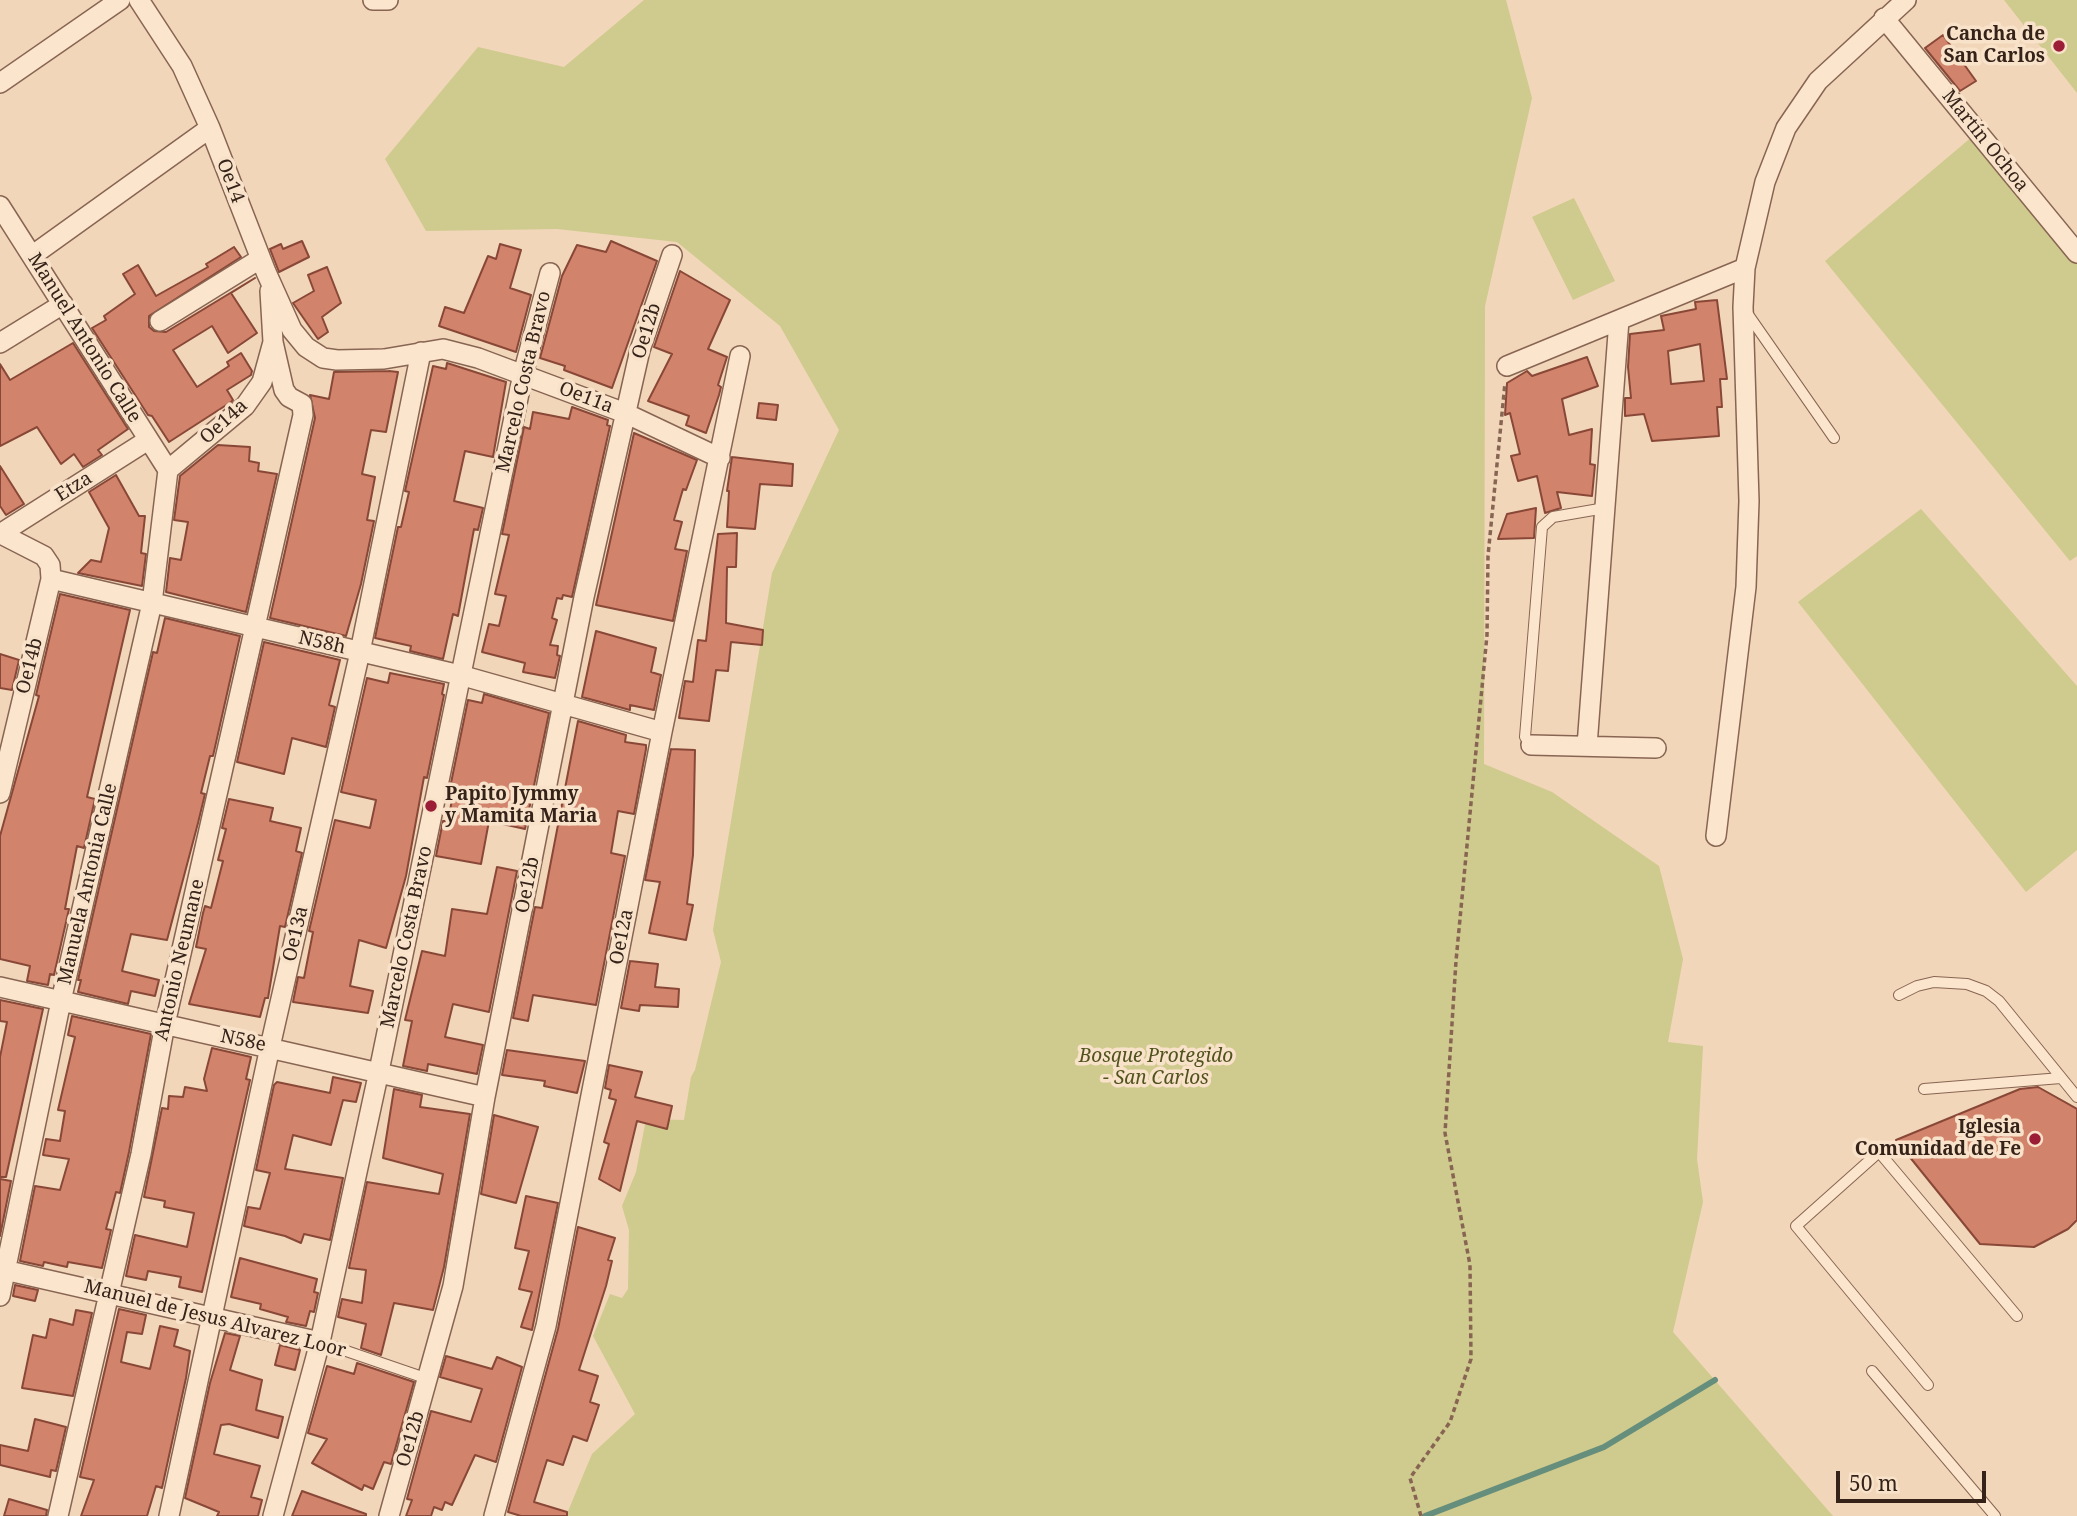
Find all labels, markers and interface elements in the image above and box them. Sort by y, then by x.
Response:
place label: Cancha de San Carlos [1943,24,2045,68]
marker: Cancha de San Carlos [2051,38,2067,54]
street label: Martín Ochoa [1937,85,2033,197]
street label: Oe14 [211,156,249,206]
street label: Manuel Antonio Calle [22,249,146,427]
street label: Marcelo Costa Bravo [492,289,556,475]
street label: Oe12b [628,300,666,362]
street label: Oe11a [556,377,616,419]
street label: Oe14a [195,395,253,449]
street label: Etza [51,467,97,507]
street label: N58h [296,627,348,659]
street label: Oe14b [12,636,48,696]
street label: Manuela Antonia Calle [54,781,122,987]
place label: Papito Jymmy y Mamita Maria [445,784,597,828]
marker: Papito Jymmy y Mamita Maria [423,798,439,814]
street label: Marcelo Costa Bravo [377,844,437,1030]
street label: Oe12b [511,855,545,915]
street label: Antonio Neumane [150,877,210,1043]
street label: Oe13a [279,904,313,964]
street label: Oe12a [605,907,639,967]
street label: N58e [218,1025,268,1057]
park label: Bosque Protegido - San Carlos [1079,1046,1233,1090]
place label: Iglesia Comunidad de Fe [1855,1117,2021,1161]
marker: Iglesia Comunidad de Fe [2027,1131,2043,1147]
street label: Manuel de Jesus Alvarez Loor [82,1275,348,1363]
street label: Oe12b [392,1408,430,1470]
scale bar [1839,1456,1990,1500]
text: 50 m [1849,1469,1898,1497]

